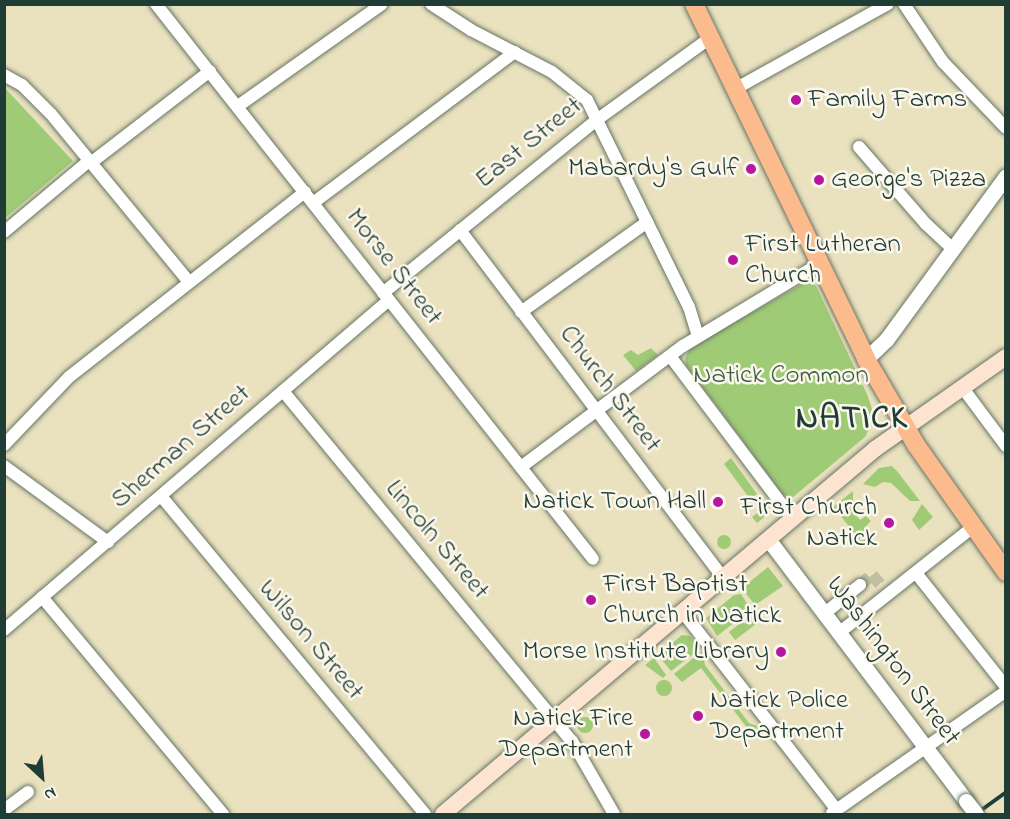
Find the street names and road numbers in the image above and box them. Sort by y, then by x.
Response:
street label: East Street [469,90,589,196]
street label: Morse Street [338,202,450,332]
street label: Church Street [552,319,668,459]
street label: Sherman Street [105,378,257,516]
street label: Lincoln Street [378,474,496,606]
street label: Washington Street [819,570,967,752]
street label: Wilson Street [251,573,371,707]

